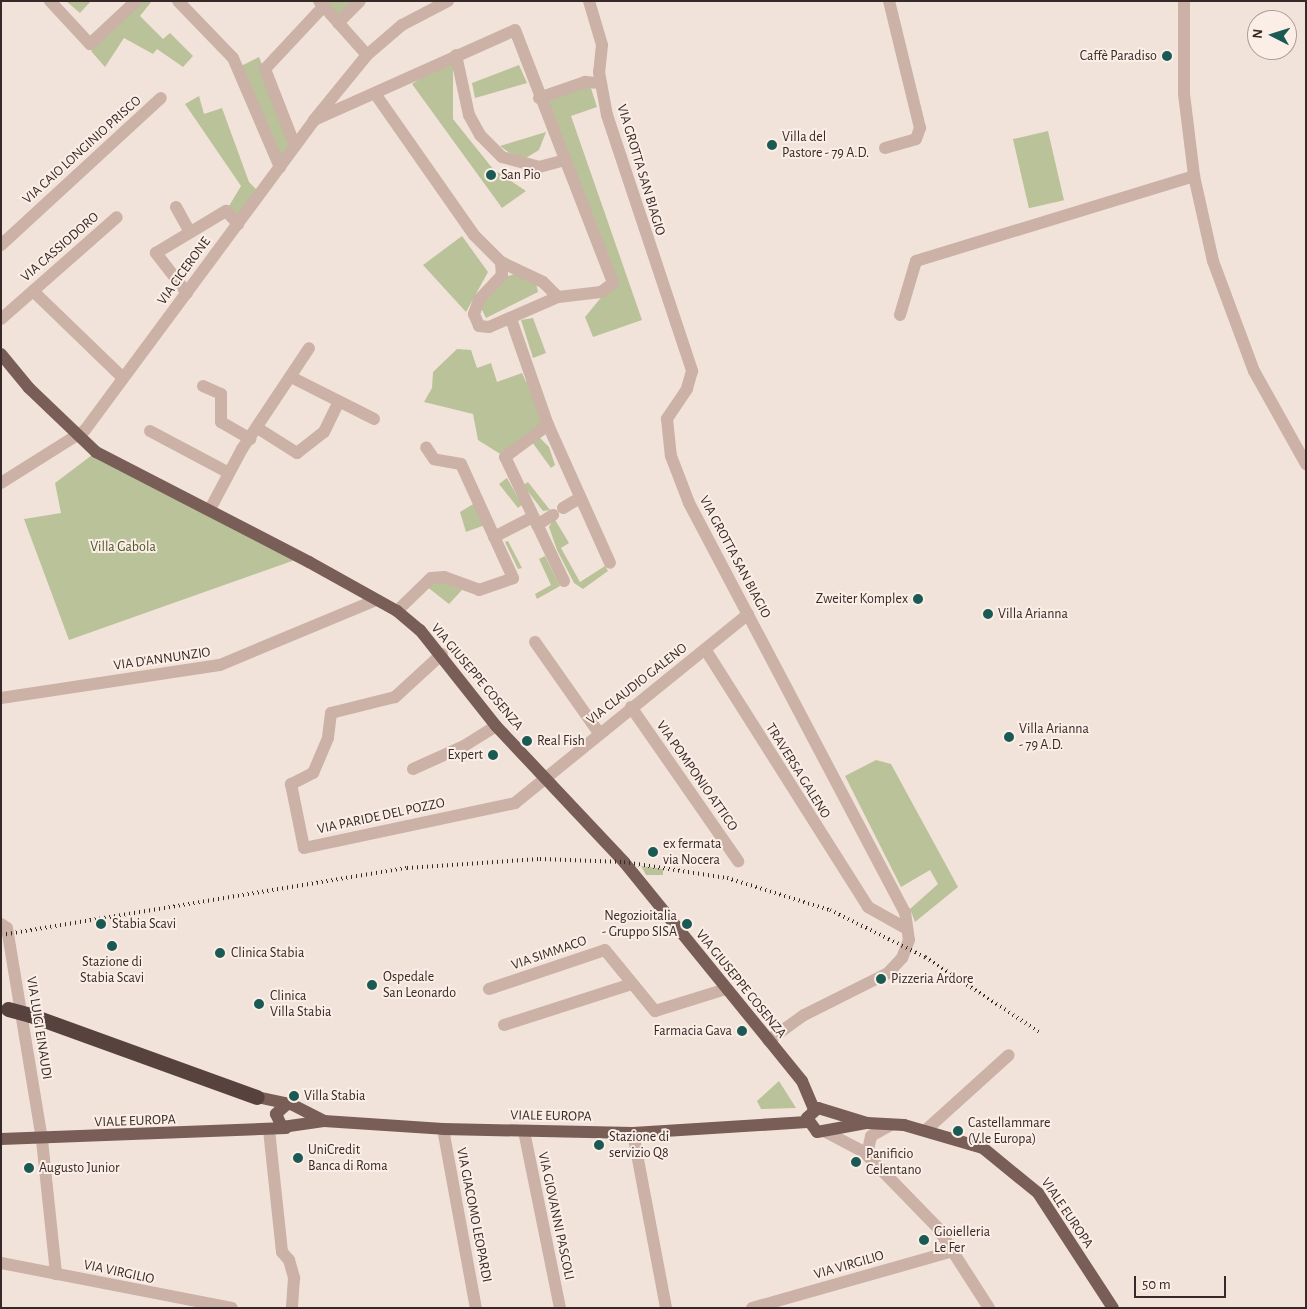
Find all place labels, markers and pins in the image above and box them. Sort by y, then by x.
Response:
place label: Caffè Paradiso [1080,48,1157,64]
marker: Caffè Paradiso [1161,50,1173,62]
place label: Villa del Pastore - 79 A.D. [782,129,869,162]
marker: Villa del Pastore - 79 A.D. [766,139,778,151]
place label: San Pio [501,167,541,183]
marker: San Pio [485,169,497,181]
place label: Zweiter Komplex [816,591,908,607]
marker: Zweiter Komplex [912,593,924,605]
place label: Villa Arianna [998,606,1068,622]
marker: Villa Arianna [982,608,994,620]
place label: Villa Arianna - 79 A.D. [1019,721,1089,754]
marker: Villa Arianna - 79 A.D. [1003,731,1015,743]
place label: Real Fish [537,733,585,749]
marker: Real Fish [521,735,533,747]
place label: Expert [448,747,483,763]
marker: Expert [487,749,499,761]
place label: ex fermata via Nocera [663,836,721,869]
marker: ex fermata via Nocera [647,846,659,858]
place label: Negozioitalia - Gruppo SISA [602,908,677,940]
place label: Stabia Scavi [112,916,176,932]
marker: Stabia Scavi [94,917,108,931]
marker: Negozioitalia - Gruppo SISA [681,918,693,930]
marker: Stazione di Stabia Scavi [106,940,118,952]
place label: Clinica Stabia [231,945,304,961]
marker: Clinica Stabia [213,946,227,960]
place label: Stazione di Stabia Scavi [80,954,144,986]
place label: Ospedale San Leonardo [383,969,456,1002]
place label: Pizzeria Ardore [891,971,974,987]
marker: Pizzeria Ardore [875,973,887,985]
marker: Ospedale San Leonardo [365,978,379,992]
place label: Clinica Villa Stabia [270,988,332,1020]
marker: Clinica Villa Stabia [252,997,266,1011]
place label: Farmacia Gava [654,1023,732,1039]
marker: Farmacia Gava [736,1025,748,1037]
place label: Villa Stabia [304,1088,366,1104]
marker: Villa Stabia [288,1090,300,1102]
place label: Castellammare (V.le Europa) [968,1115,1050,1148]
marker: Castellammare (V.le Europa) [952,1125,964,1137]
place label: Stazione di servizio Q8 [609,1129,669,1162]
marker: Stazione di servizio Q8 [593,1139,605,1151]
place label: UniCredit Banca di Roma [308,1142,388,1174]
place label: Panificio Celentano [866,1146,921,1178]
marker: UniCredit Banca di Roma [292,1152,304,1164]
marker: Panificio Celentano [850,1156,862,1168]
place label: Augusto Junior [39,1160,120,1176]
marker: Augusto Junior [23,1162,35,1174]
place label: Gioielleria Le Fer [934,1224,990,1256]
marker: Gioielleria Le Fer [918,1234,930,1246]

